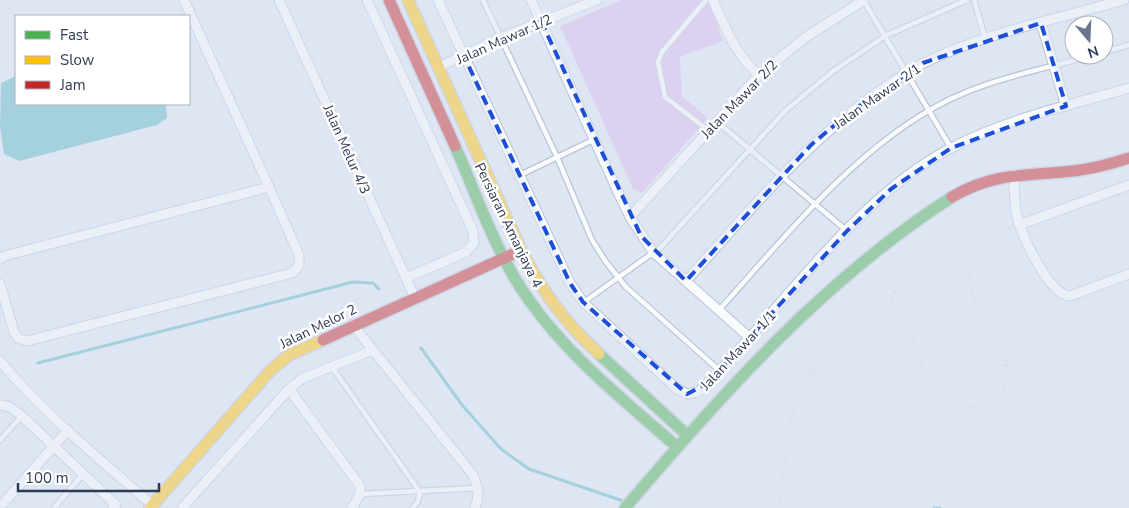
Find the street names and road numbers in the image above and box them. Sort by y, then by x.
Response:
street label: Jalan Mawar 1/2 [452,10,555,69]
street label: Jalan Mawar 2/2 [696,56,782,144]
street label: Jalan Mawar 2/1 [829,59,925,134]
street label: Jalan Melur 4/3 [318,101,375,197]
street label: Persiaran Amanjaya 4 [470,160,547,291]
street label: Jalan Melor 2 [276,300,360,354]
street label: Jalan Mawar 1/1 [696,306,780,395]

